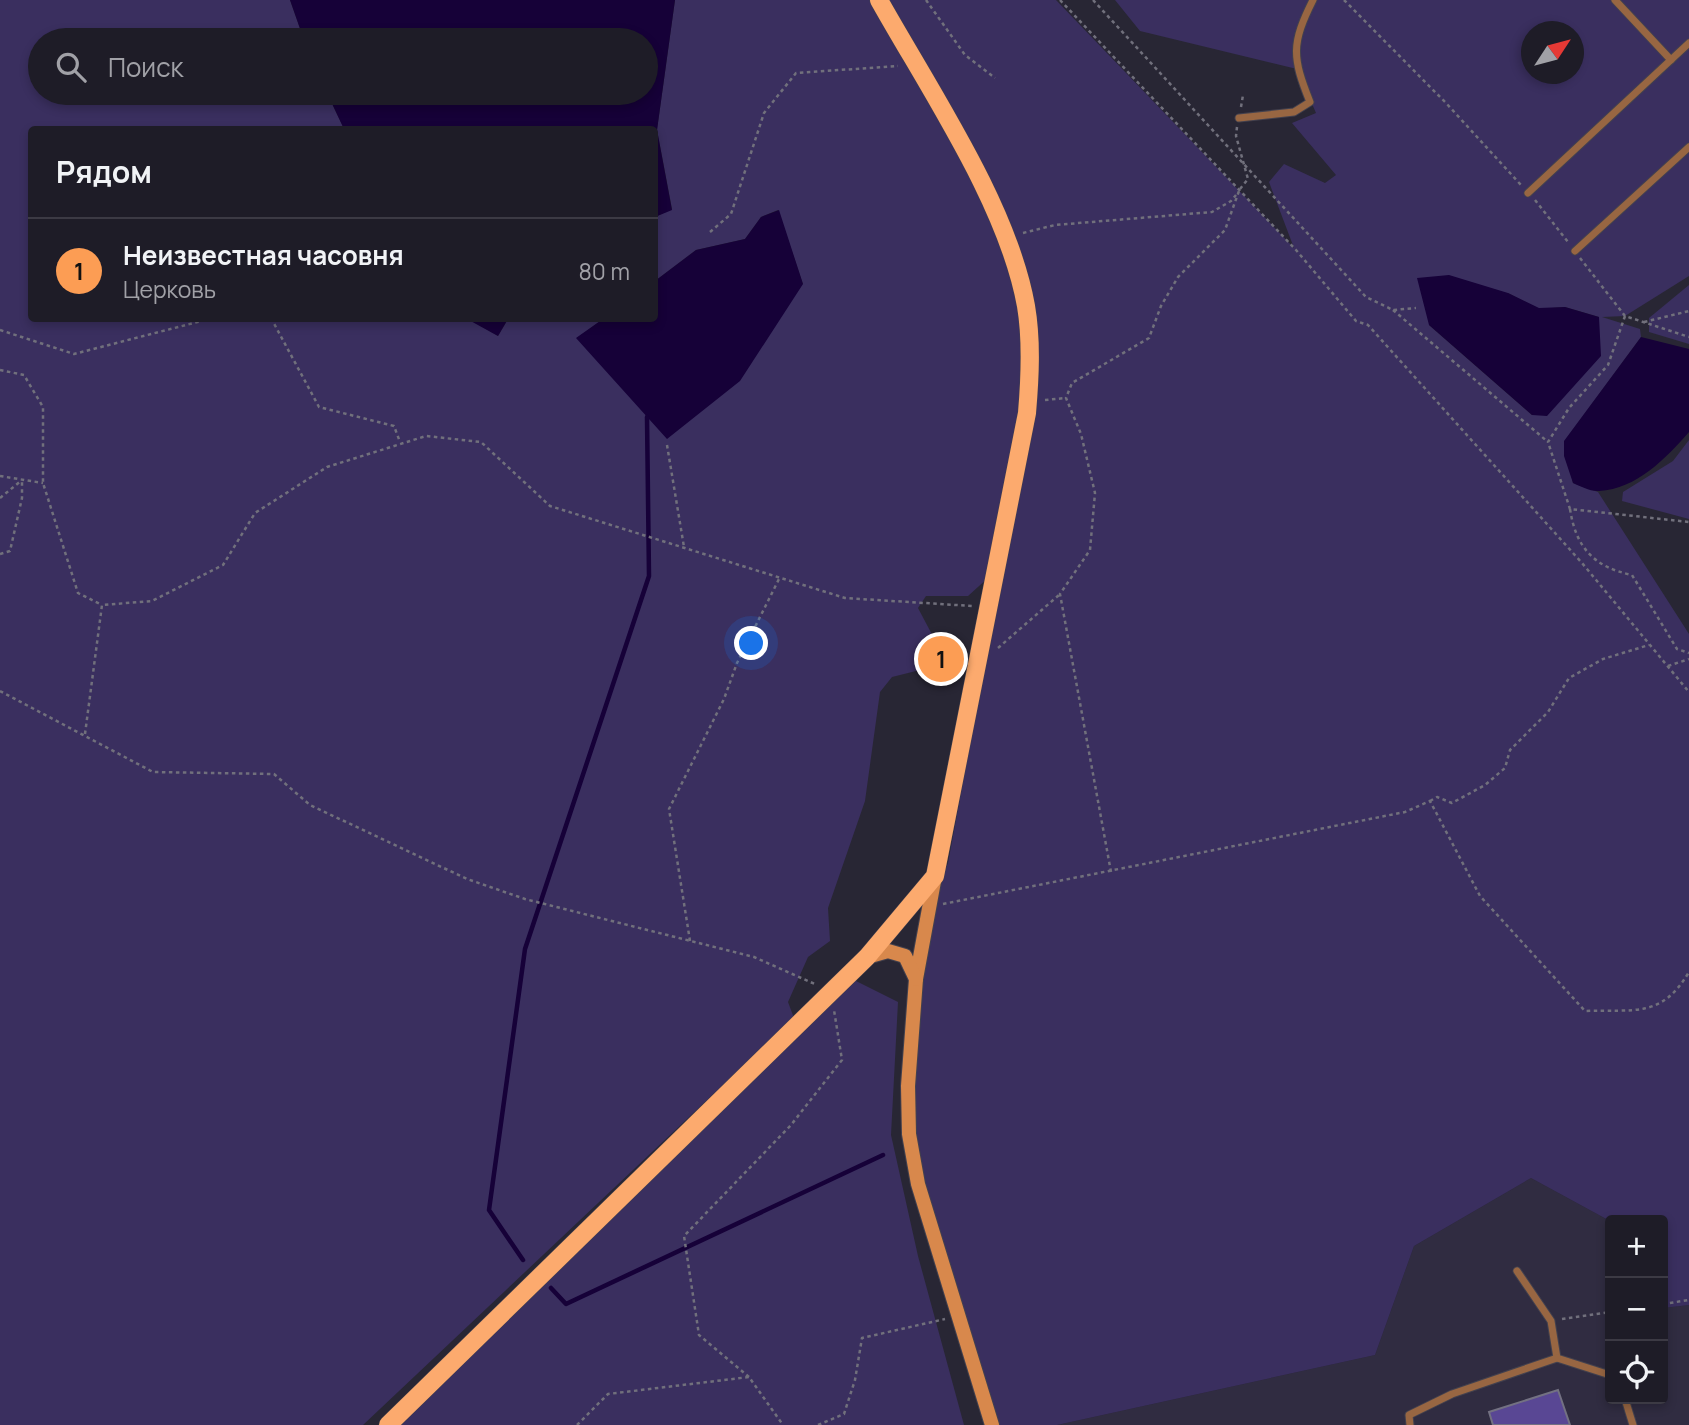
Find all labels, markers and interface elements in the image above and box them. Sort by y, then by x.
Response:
north arrow [1521,21,1584,84]
search box [28,28,658,105]
icon: search [52,48,90,86]
text: Поиск [108,49,183,85]
text: Рядом [56,151,152,192]
text: Неизвестная часовня [123,237,404,273]
text: 1 [74,255,84,287]
text: 80 m [579,255,630,287]
text: Церковь [123,273,216,305]
your location [734,626,768,660]
pin: 1 [918,633,964,685]
map controls [1605,1215,1668,1404]
button: + [1605,1215,1668,1278]
button: − [1605,1278,1668,1341]
button: locate [1605,1341,1668,1404]

